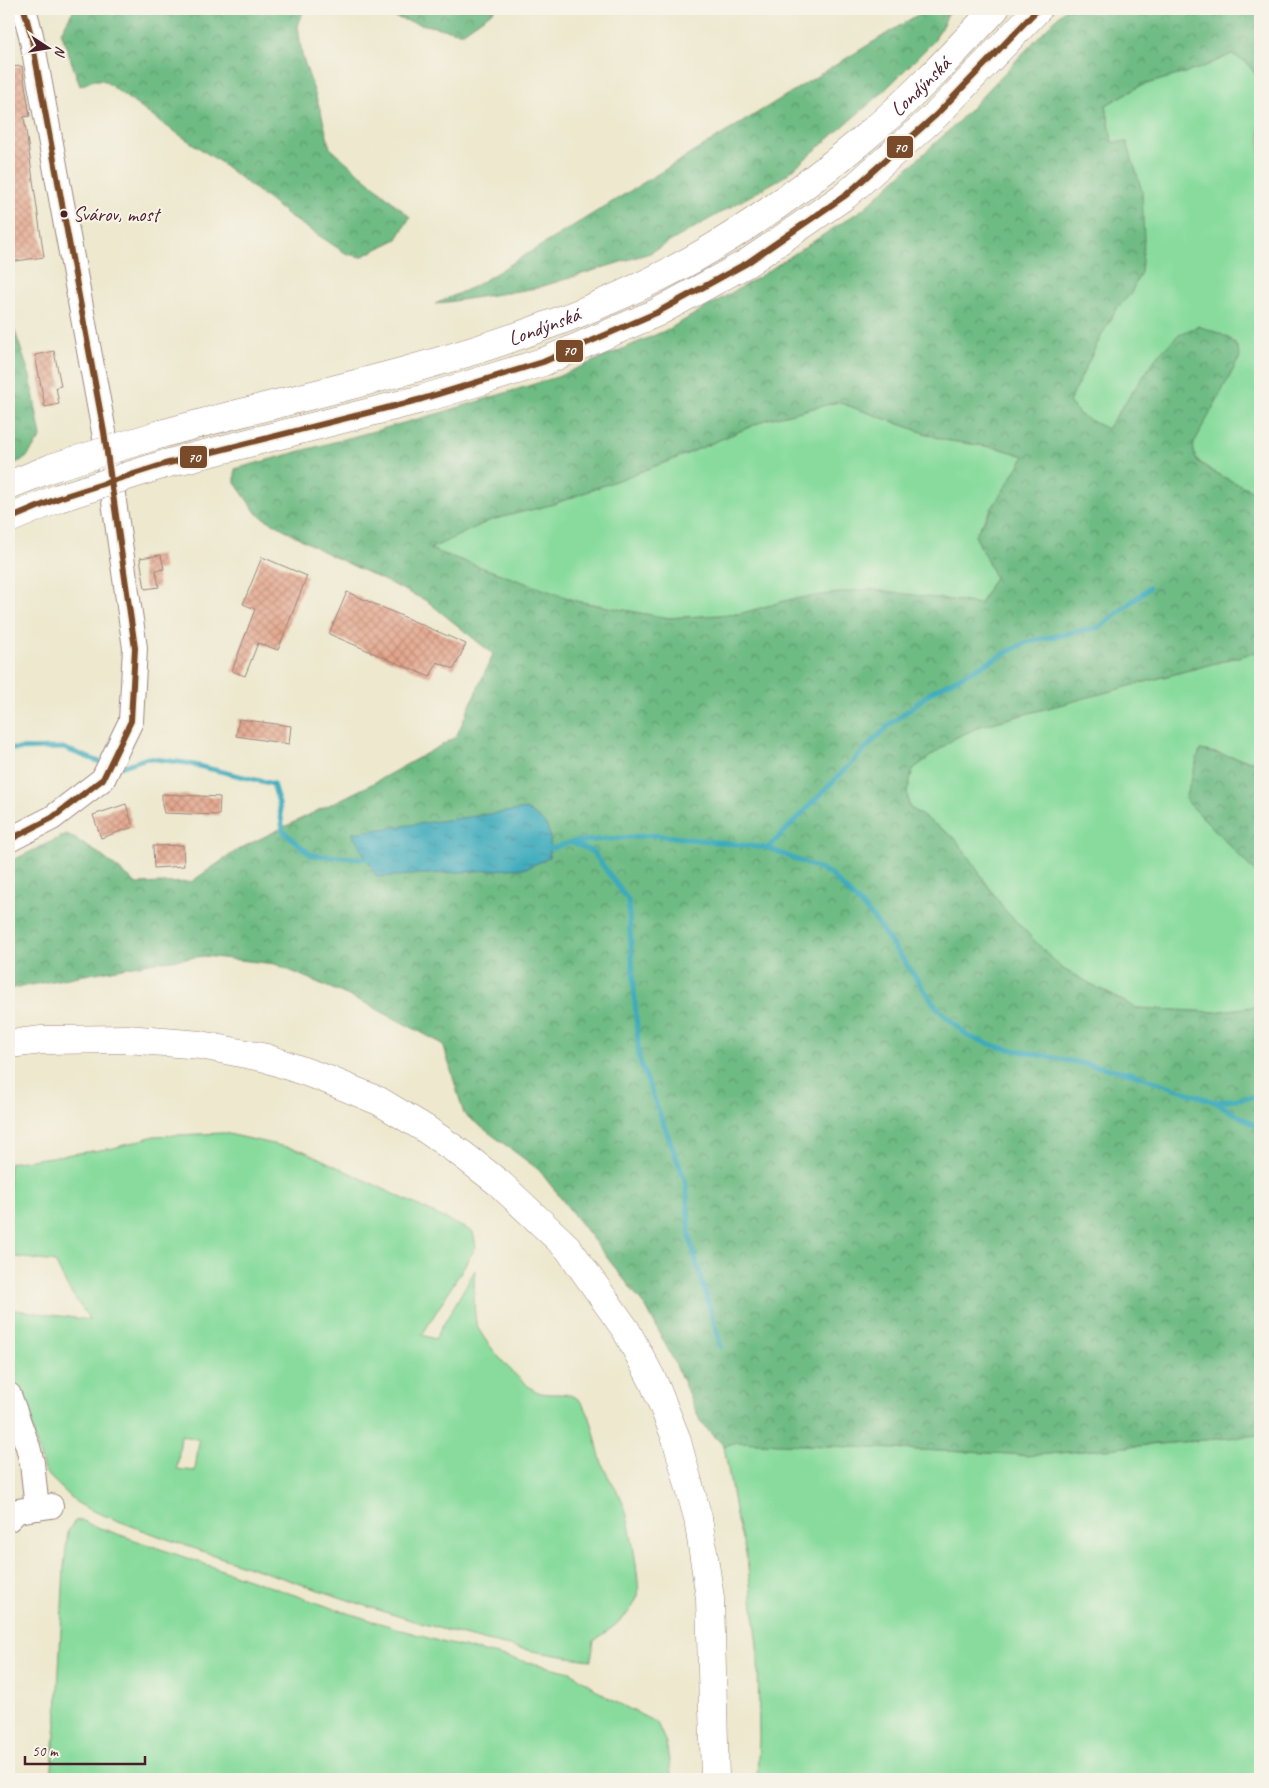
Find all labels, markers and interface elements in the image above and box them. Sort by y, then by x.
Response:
north arrow [22,22,72,72]
text: N [51,45,69,59]
street label: Londýnská [885,50,957,122]
line badge: 70 [886,135,914,159]
text: 70 [894,139,908,156]
place label: Svárov, most [73,202,162,227]
marker: Svárov, most [59,209,69,219]
street label: Londýnská [505,300,585,351]
line badge: 70 [555,339,584,363]
text: 70 [563,342,577,359]
line badge: 70 [179,445,208,469]
text: 70 [188,449,202,466]
scale bar [25,1733,145,1765]
text: 50 m [32,1742,59,1761]

